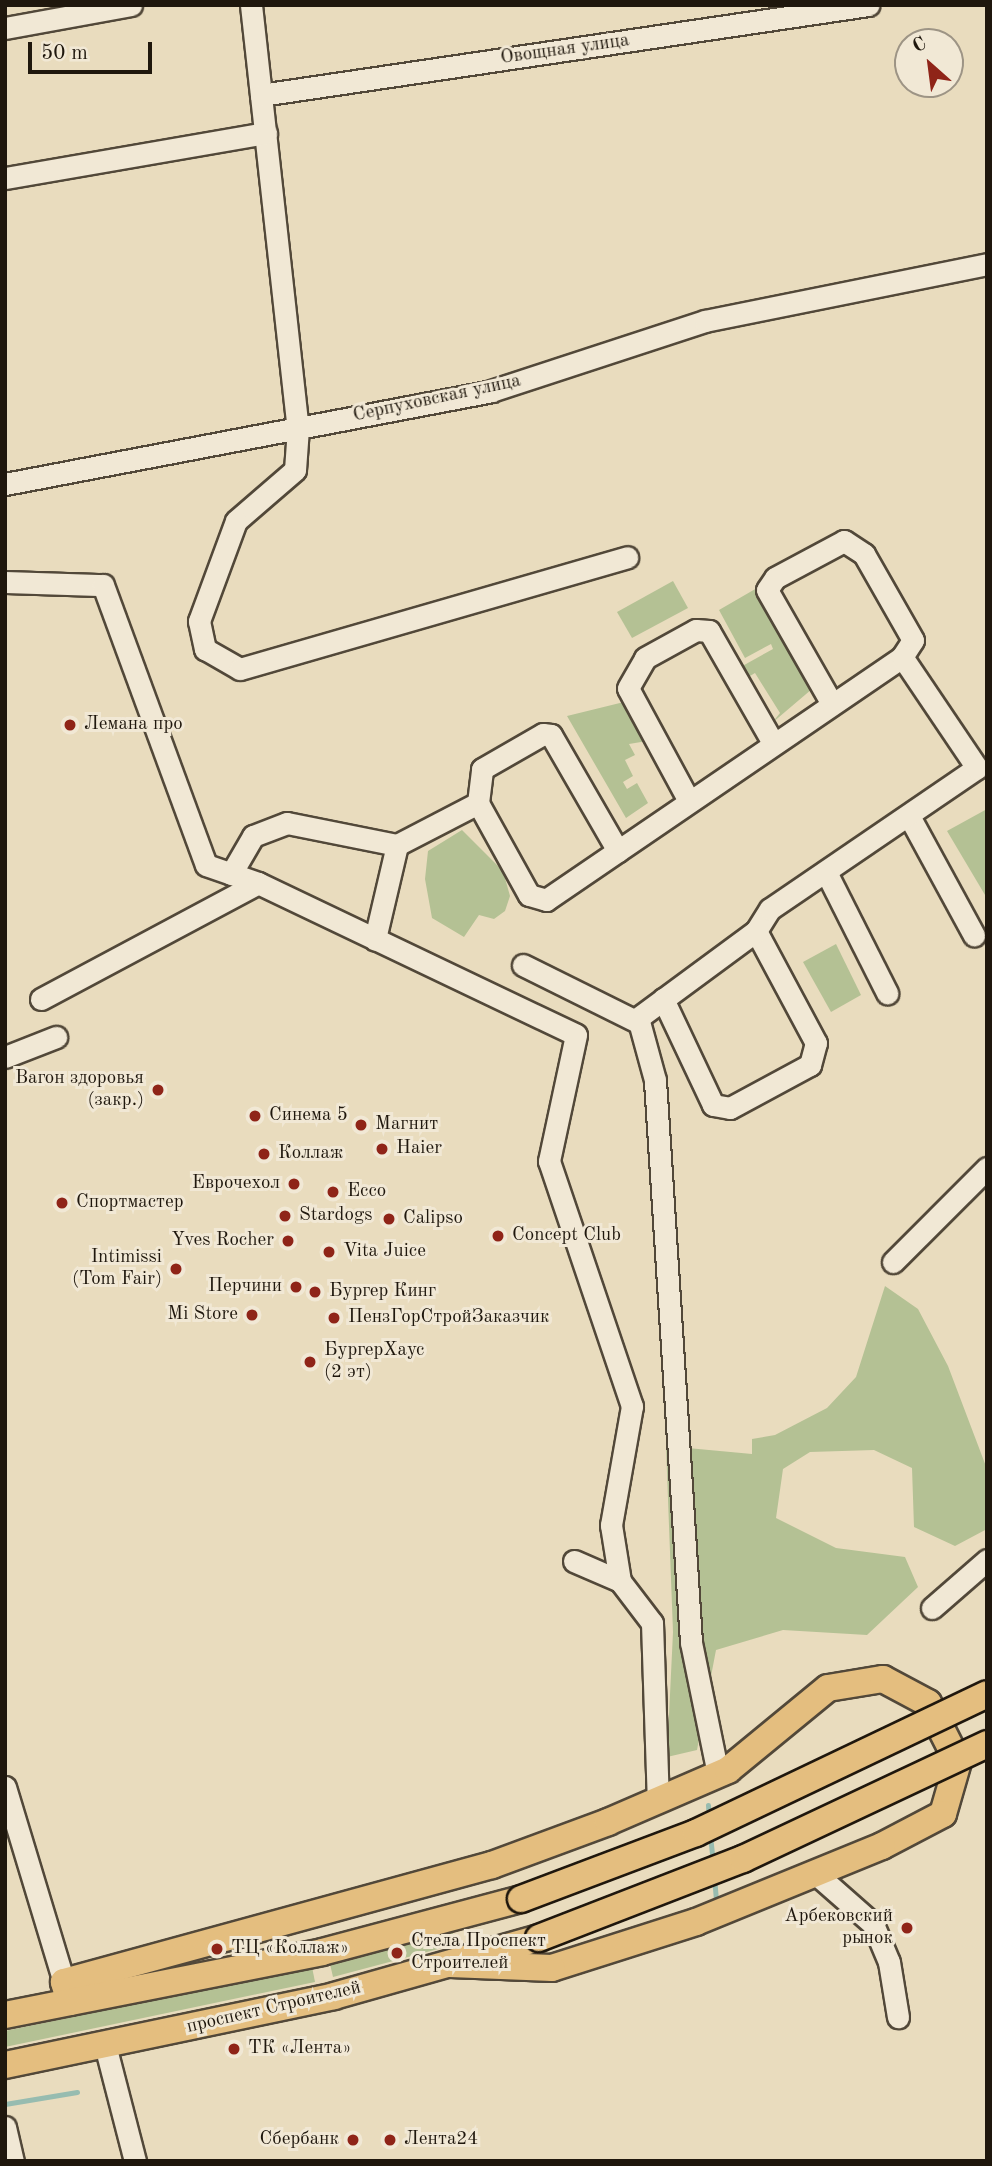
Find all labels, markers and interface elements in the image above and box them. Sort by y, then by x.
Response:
scale bar [32,28,156,72]
north arrow [894,28,964,98]
street label: Овощная улица [499,30,631,70]
text: С [910,34,930,57]
text: 50 m [41,43,88,64]
street label: Серпуховская улица [351,370,523,428]
place label: Лемана про [84,714,183,736]
marker: Лемана про [62,717,78,733]
place label: Вагон здоровья (закр.) [15,1068,144,1112]
marker: Вагон здоровья (закр.) [150,1082,166,1098]
place label: Синема 5 [269,1105,348,1127]
marker: Синема 5 [247,1108,263,1124]
place label: Магнит [375,1114,438,1136]
marker: Магнит [353,1117,369,1133]
place label: Haier [396,1138,442,1160]
marker: Haier [374,1141,390,1157]
place label: Коллаж [278,1143,343,1165]
marker: Коллаж [256,1146,272,1162]
place label: Еврочехол [192,1173,280,1195]
marker: Еврочехол [286,1176,302,1192]
place label: Ecco [347,1181,386,1203]
marker: Ecco [325,1184,341,1200]
place label: Спортмастер [76,1192,184,1214]
marker: Спортмастер [54,1195,70,1211]
place label: Stardogs [299,1205,372,1227]
marker: Stardogs [277,1208,293,1224]
place label: Calipso [403,1208,463,1230]
marker: Calipso [381,1211,397,1227]
place label: Concept Club [512,1225,621,1247]
marker: Concept Club [490,1228,506,1244]
place label: Yves Rocher [171,1230,274,1252]
marker: Yves Rocher [280,1233,296,1249]
place label: Vita Juice [343,1241,426,1263]
marker: Vita Juice [321,1244,337,1260]
place label: Intimissi (Tom Fair) [72,1247,162,1291]
marker: Intimissi (Tom Fair) [168,1261,184,1277]
place label: Перчини [208,1276,282,1298]
marker: Перчини [288,1279,304,1295]
place label: Бургер Кинг [329,1281,436,1303]
marker: Бургер Кинг [307,1284,323,1300]
place label: Mi Store [167,1304,238,1326]
marker: Mi Store [244,1307,260,1323]
place label: ПензГорСтройЗаказчик [348,1307,549,1329]
marker: ПензГорСтройЗаказчик [326,1310,342,1326]
place label: БургерХаус (2 эт) [324,1340,424,1384]
marker: БургерХаус (2 эт) [302,1354,318,1370]
place label: Арбековский рынок [784,1906,893,1950]
marker: Арбековский рынок [899,1920,915,1936]
place label: Стела Проспект Строителей [411,1931,546,1975]
place label: ТЦ «Коллаж» [231,1938,349,1960]
marker: ТЦ «Коллаж» [209,1941,225,1957]
marker: Стела Проспект Строителей [389,1945,405,1961]
street label: проспект Строителей [185,1977,363,2039]
place label: ТК «Лента» [248,2038,351,2060]
marker: ТК «Лента» [226,2041,242,2057]
place label: Сбербанк [260,2129,339,2151]
place label: Лента24 [404,2129,478,2151]
marker: Сбербанк [345,2132,361,2148]
marker: Лента24 [382,2132,398,2148]

